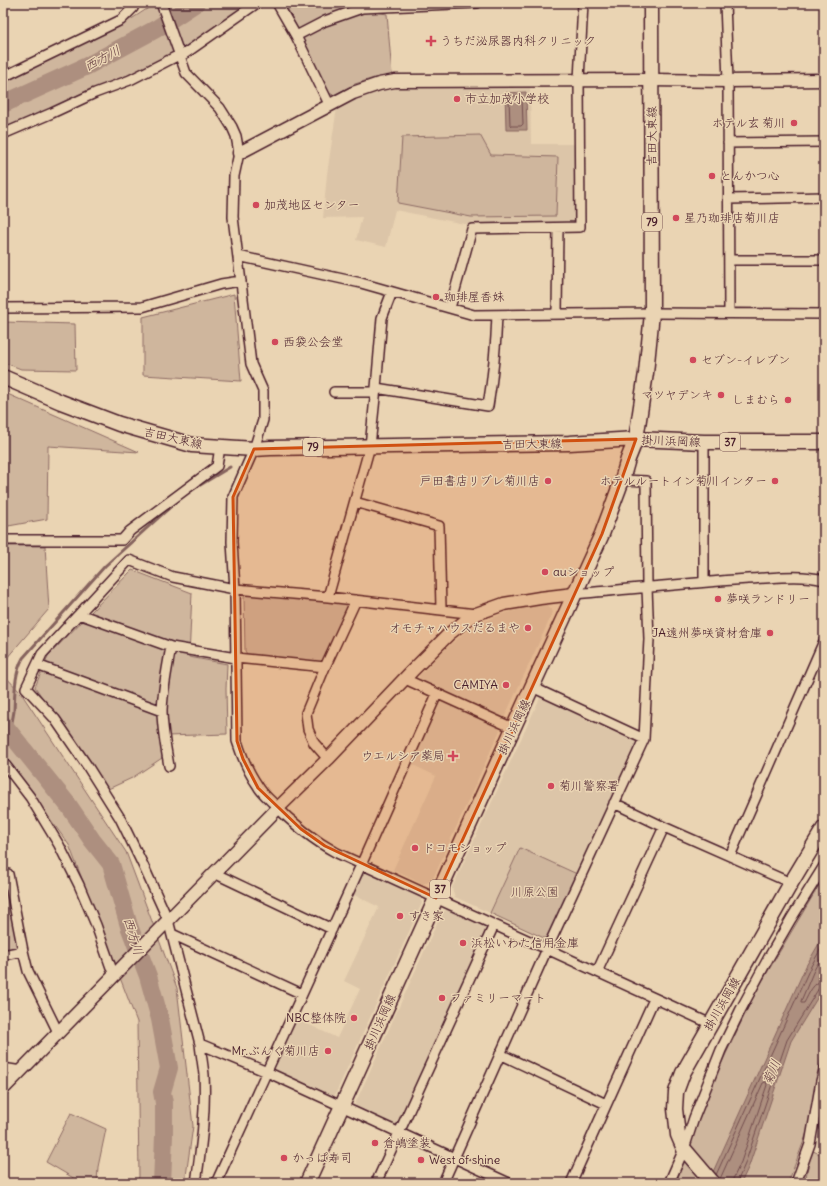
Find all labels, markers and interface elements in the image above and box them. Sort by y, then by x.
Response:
place label: うちだ泌尿器内科クリニック [440,33,596,48]
marker: うちだ泌尿器内科クリニック [425,35,437,47]
water label: 西方川 [81,42,123,75]
place label: 市立加茂小学校 [465,91,549,106]
marker: 市立加茂小学校 [452,94,462,104]
street label: 吉田大東線 [644,106,659,166]
place label: ホテル玄 菊川 [712,115,786,130]
marker: ホテル玄 菊川 [789,118,799,128]
place label: とんかつ心 [720,168,780,183]
marker: とんかつ心 [707,171,717,181]
place label: 加茂地区センター [264,197,360,212]
marker: 加茂地区センター [251,200,261,210]
place label: 星乃珈琲店菊川店 [684,210,780,225]
road number: 79 [642,213,662,231]
marker: 星乃珈琲店菊川店 [671,213,681,223]
place label: 珈琲屋香妹 [444,289,505,304]
marker: 珈琲屋香妹 [431,292,441,302]
place label: 西袋公会堂 [283,334,343,349]
marker: 西袋公会堂 [270,337,280,347]
place label: セブン-イレブン [701,352,790,367]
marker: セブン-イレブン [688,355,698,365]
place label: マツヤデンキ [641,387,713,402]
marker: マツヤデンキ [716,390,726,400]
place label: しまむら [732,392,780,407]
marker: しまむら [783,395,793,405]
street label: 吉田大東線 [142,423,204,452]
street label: 掛川浜岡線 [641,432,701,449]
road number: 37 [720,433,740,451]
street label: 吉田大東線 [502,435,562,452]
road number: 79 [303,438,323,456]
place label: 戸田書店リブレ菊川店 [420,473,540,488]
place label: ホテルルートイン菊川インター [599,473,767,488]
marker: 戸田書店リブレ菊川店 [543,476,553,486]
marker: ホテルルートイン菊川インター [770,476,780,486]
place label: auショップ [553,564,614,579]
marker: auショップ [540,567,550,577]
place label: 夢咲ランドリー [726,591,810,606]
marker: 夢咲ランドリー [713,594,723,604]
place label: オモチャハウスだるまや [389,620,520,635]
marker: オモチャハウスだるまや [523,623,533,633]
place label: JA遠州夢咲資材倉庫 [652,625,762,640]
marker: JA遠州夢咲資材倉庫 [765,628,775,638]
place label: CAMIYA [454,677,498,692]
marker: CAMIYA [501,680,511,690]
street label: 掛川浜岡線 [494,696,533,757]
place label: ウエルシア薬局 [361,748,445,763]
marker: ウエルシア薬局 [448,751,458,761]
place label: 菊川警察署 [559,778,619,793]
marker: 菊川警察署 [546,781,556,791]
place label: ドコモショップ [423,840,507,855]
marker: ドコモショップ [410,843,420,853]
road number: 37 [430,880,450,898]
park label: 川原公園 [511,884,559,899]
place label: すき家 [408,908,444,923]
marker: すき家 [395,911,405,921]
water label: 西方川 [120,915,147,957]
place label: 浜松いわた信用金庫 [471,935,579,950]
marker: 浜松いわた信用金庫 [458,938,468,948]
street label: 掛川浜岡線 [700,974,743,1033]
place label: ファミリーマート [450,990,546,1005]
street label: 掛川浜岡線 [360,991,399,1052]
marker: ファミリーマート [437,993,447,1003]
place label: NBC整体院 [286,1010,346,1025]
marker: NBC整体院 [349,1013,359,1023]
place label: Mr.ぶんぐ菊川店 [232,1043,320,1058]
marker: Mr.ぶんぐ菊川店 [323,1046,333,1056]
water label: 菊川 [759,1057,784,1087]
place label: 倉嶋塗装 [383,1135,431,1150]
marker: 倉嶋塗装 [370,1138,380,1148]
place label: かっぱ寿司 [292,1150,352,1165]
place label: West of shine [429,1152,500,1167]
marker: かっぱ寿司 [279,1153,289,1163]
marker: West of shine [416,1155,426,1165]

